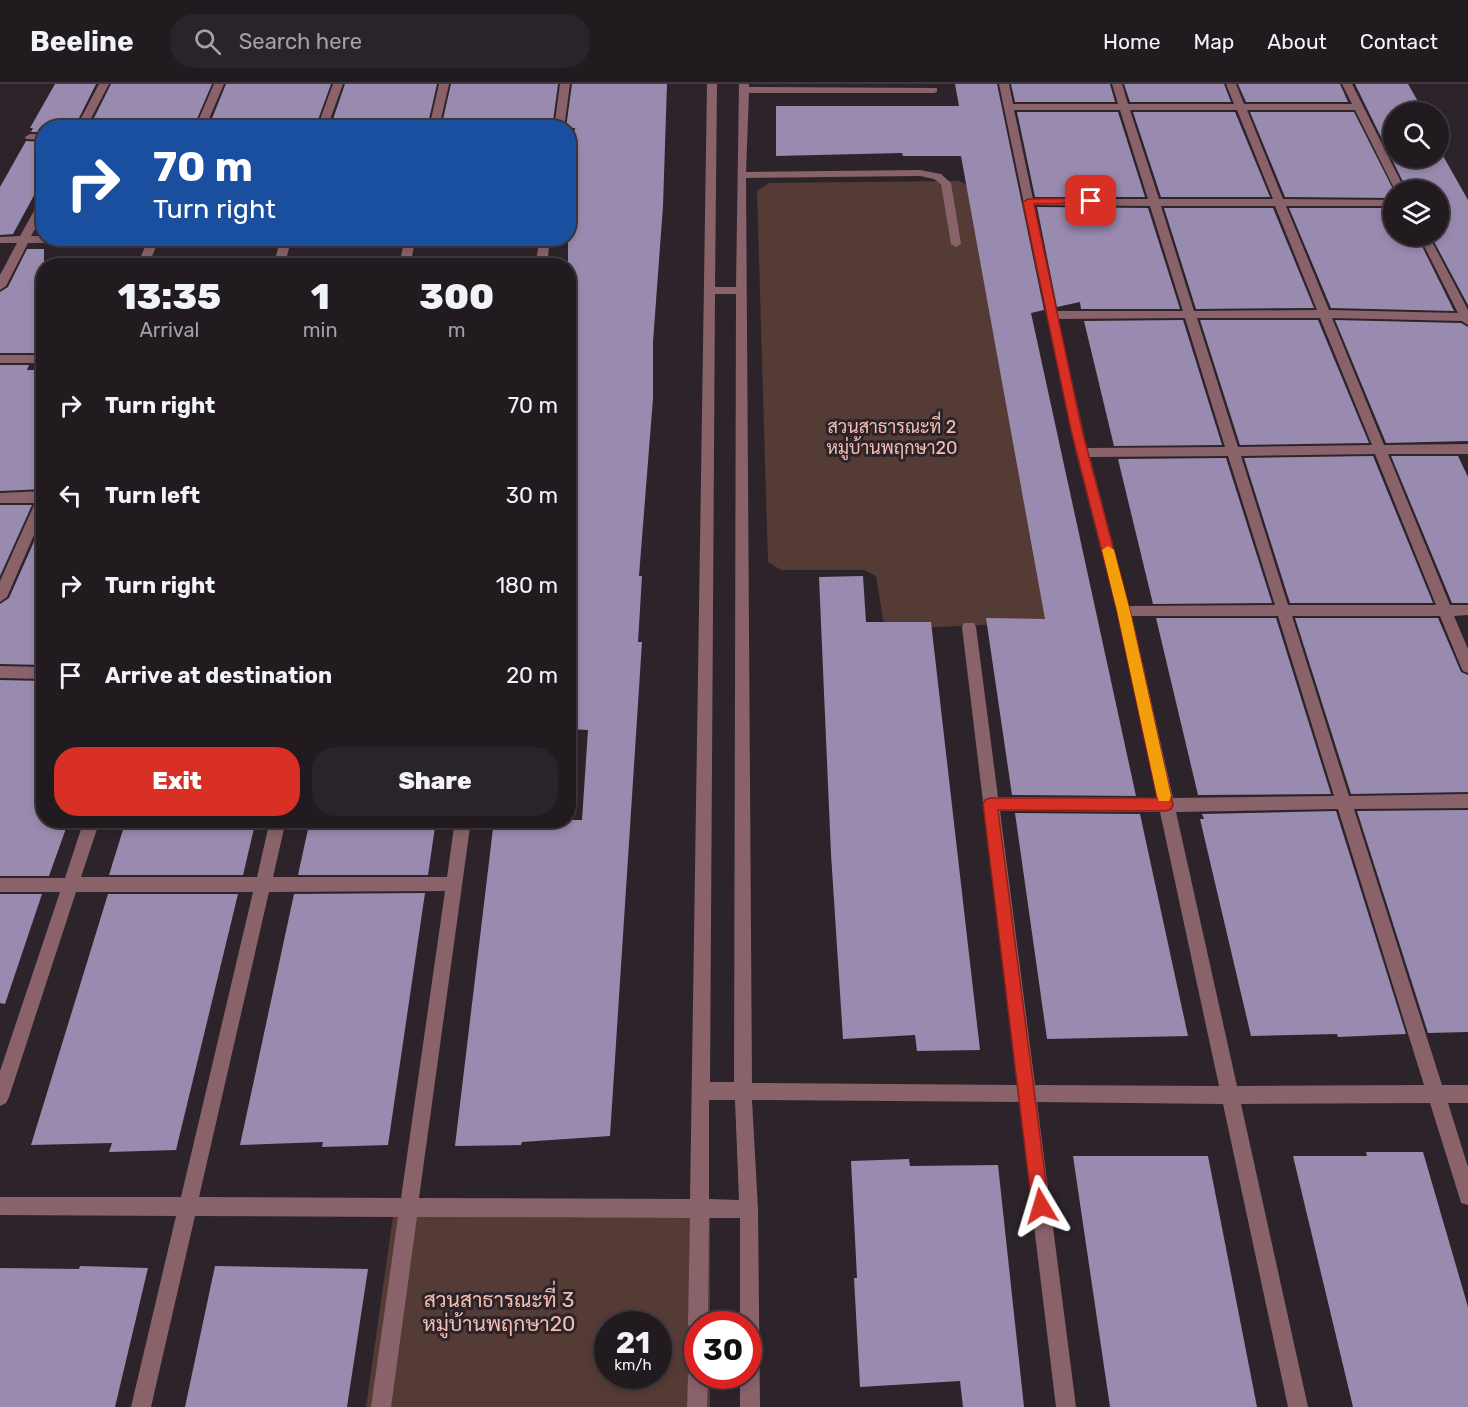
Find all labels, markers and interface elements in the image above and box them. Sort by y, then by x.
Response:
search box [170,14,590,68]
text: Beeline [30,25,134,58]
icon: search [191,25,224,58]
text: Search here [239,28,362,55]
text: Home [1103,29,1160,54]
text: Map [1193,29,1234,54]
text: About [1267,29,1327,54]
text: Contact [1360,29,1438,54]
map controls [1383,102,1449,246]
button: search [1383,102,1449,168]
text: 70 m [153,142,253,192]
icon: right [54,144,132,222]
pin [1065,175,1116,226]
button: layers [1383,180,1449,246]
icon: arrive [1074,184,1107,217]
text: Turn right [153,193,276,225]
text: 13:35 [118,275,221,318]
text: 1 [311,275,330,318]
text: 300 [419,275,494,318]
text: Arrival [139,318,199,342]
text: min [303,318,338,342]
text: m [448,318,466,342]
icon: right [54,389,87,422]
text: Turn right [105,392,215,419]
text: 70 m [508,392,558,419]
park label: สวนสาธารณะที่ 2 หมู่บ้านพฤกษา20 [826,411,958,461]
icon: left [54,479,87,512]
text: Turn left [105,482,200,509]
text: 30 m [506,482,558,509]
icon: right [54,569,87,602]
text: Turn right [105,572,215,599]
text: 180 m [496,572,558,599]
icon: arrive [54,659,87,692]
text: Arrive at destination [105,662,332,689]
text: 20 m [506,662,558,689]
button: Exit [54,747,300,816]
button: Share [312,747,558,816]
position arrow [1009,1174,1073,1238]
park label: สวนสาธารณะที่ 3 หมู่บ้านพฤกษา20 [423,1280,575,1339]
speed limit sign: 30 [684,1311,762,1389]
text: 21 [616,1325,650,1361]
text: km/h [614,1356,652,1374]

